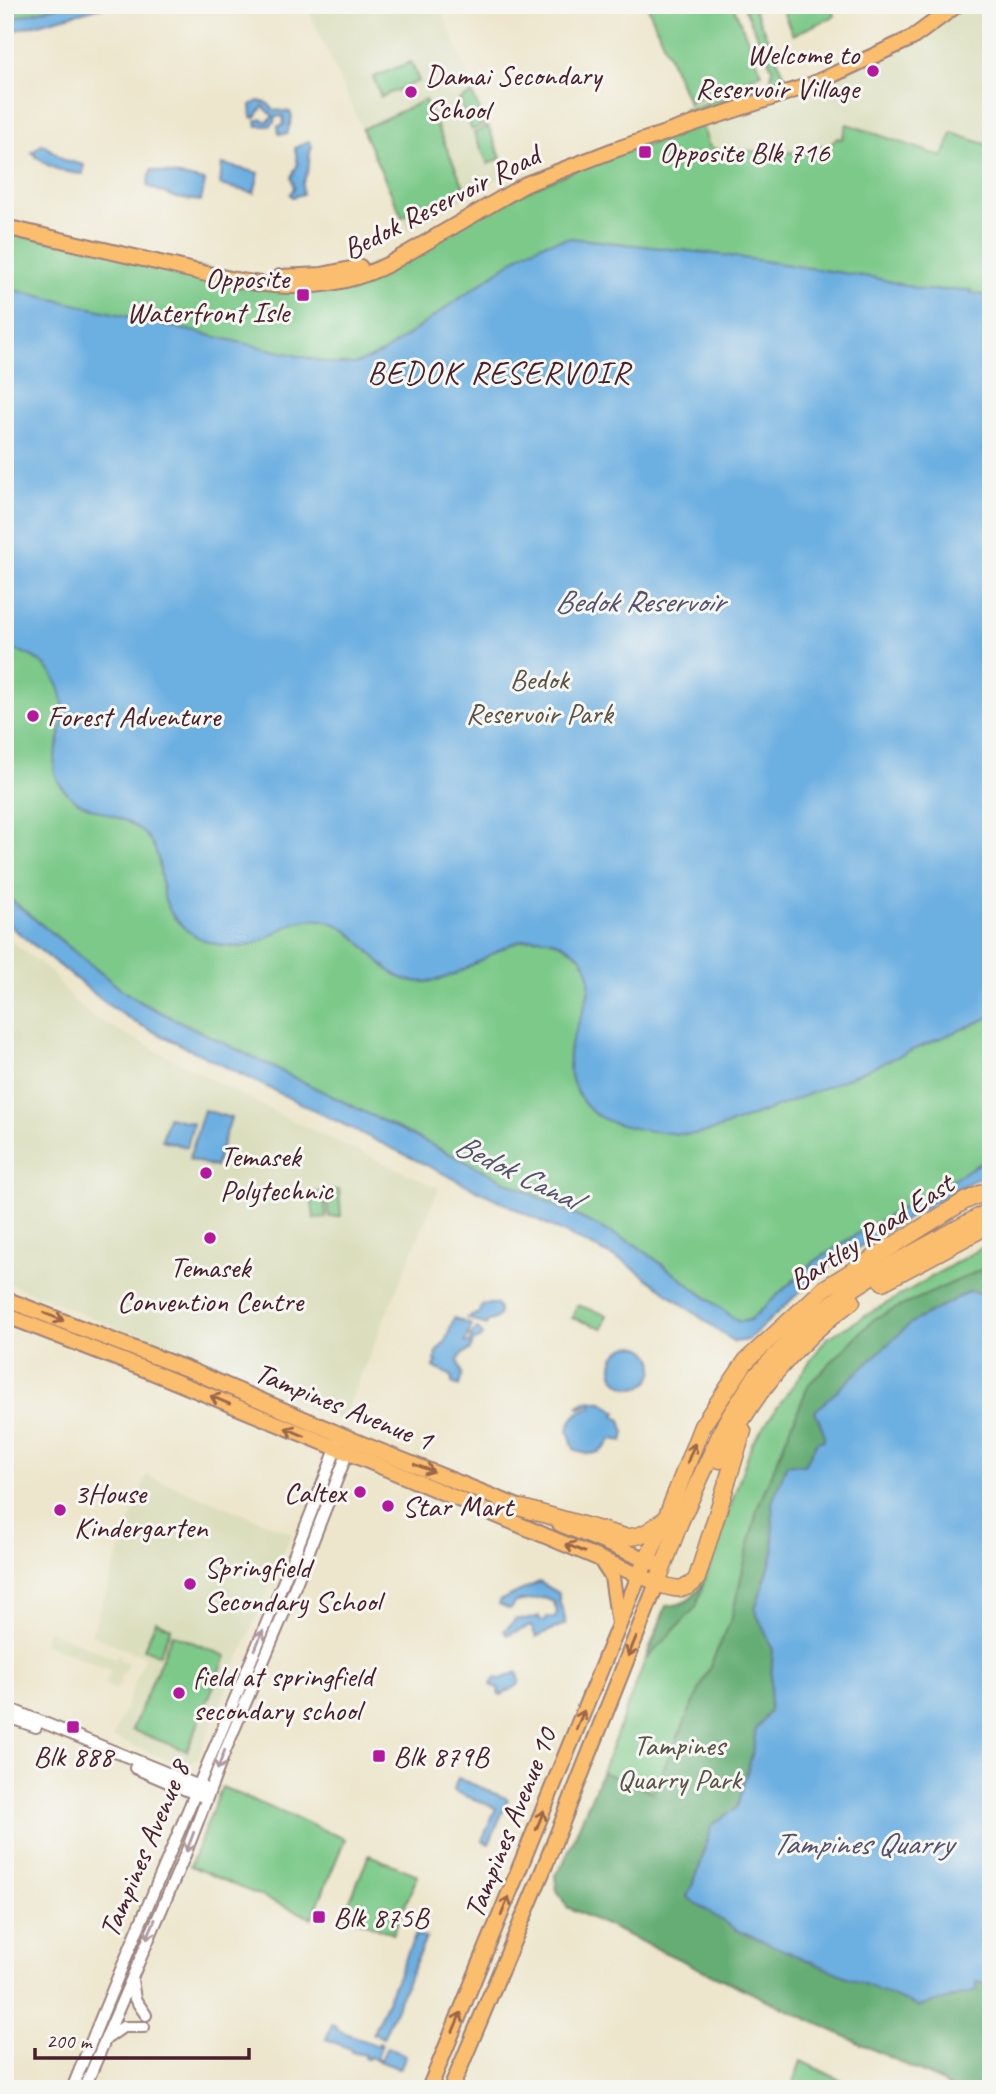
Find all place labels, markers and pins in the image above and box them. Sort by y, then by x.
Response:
place label: Welcome to Reservoir Village [695,35,861,107]
place label: Damai Secondary School [425,56,604,128]
marker: Welcome to Reservoir Village [865,63,881,79]
marker: Damai Secondary School [403,84,419,100]
place label: Opposite Blk 716 [659,133,831,171]
marker: Opposite Blk 716 [637,144,653,160]
place label: Opposite Waterfront Isle [126,259,291,331]
marker: Opposite Waterfront Isle [295,287,311,303]
place label: Forest Adventure [47,697,222,735]
marker: Forest Adventure [25,708,41,724]
place label: Temasek Polytechnic [220,1137,334,1209]
marker: Temasek Polytechnic [198,1165,214,1181]
marker: Temasek Convention Centre [202,1230,218,1246]
place label: Temasek Convention Centre [117,1248,305,1320]
place label: Caltex [284,1473,349,1511]
place label: 3House Kindergarten [74,1474,209,1546]
marker: Caltex [352,1484,368,1500]
place label: Star Mart [402,1487,516,1525]
marker: Star Mart [380,1498,396,1514]
marker: 3House Kindergarten [52,1502,68,1518]
place label: Springfield Secondary School [204,1548,386,1620]
marker: Springfield Secondary School [182,1576,198,1592]
place label: field at springfield secondary school [193,1657,377,1729]
marker: field at springfield secondary school [171,1685,187,1701]
marker: Blk 888 [65,1719,81,1735]
place label: Blk 888 [33,1737,115,1775]
place label: Blk 879B [393,1737,491,1775]
marker: Blk 879B [371,1748,387,1764]
place label: Blk 875B [333,1898,431,1936]
marker: Blk 875B [311,1909,327,1925]

